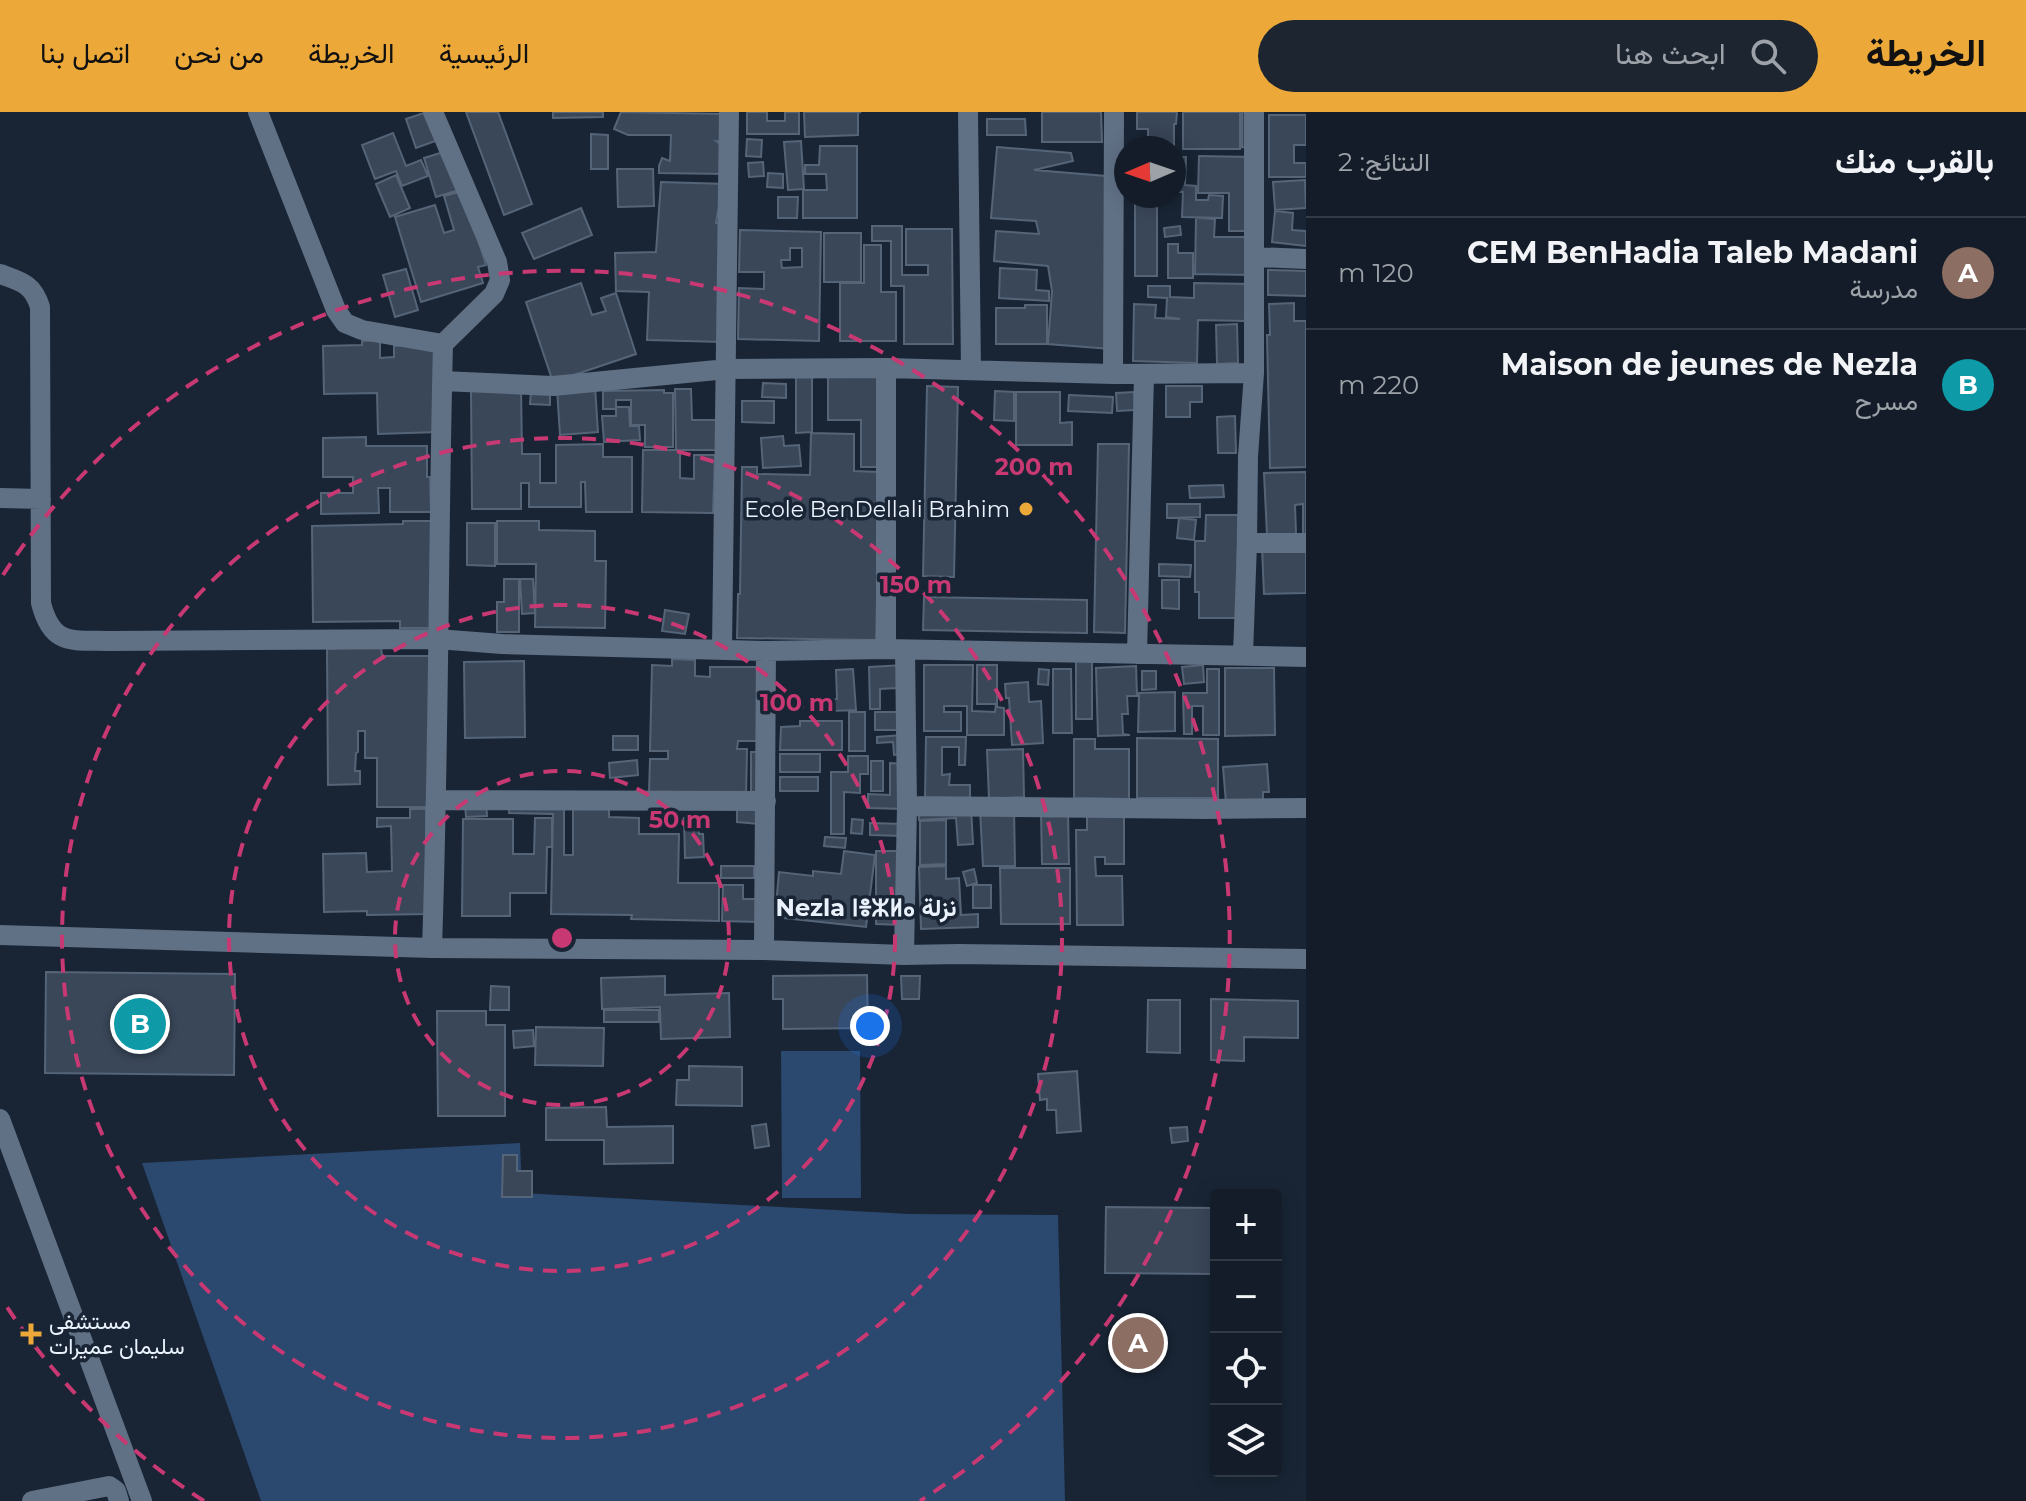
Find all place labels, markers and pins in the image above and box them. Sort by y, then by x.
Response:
place label: Ecole BenDellali Brahim [744,496,1010,523]
marker: Ecole BenDellali Brahim [1017,500,1035,518]
centre of rings [548,924,576,952]
pin: B [114,994,166,1054]
place label: مستشفى سليمان عميرات [49,1308,185,1360]
pin: A [1112,1313,1164,1373]
marker: مستشفى سليمان عميرات [20,1323,42,1345]

